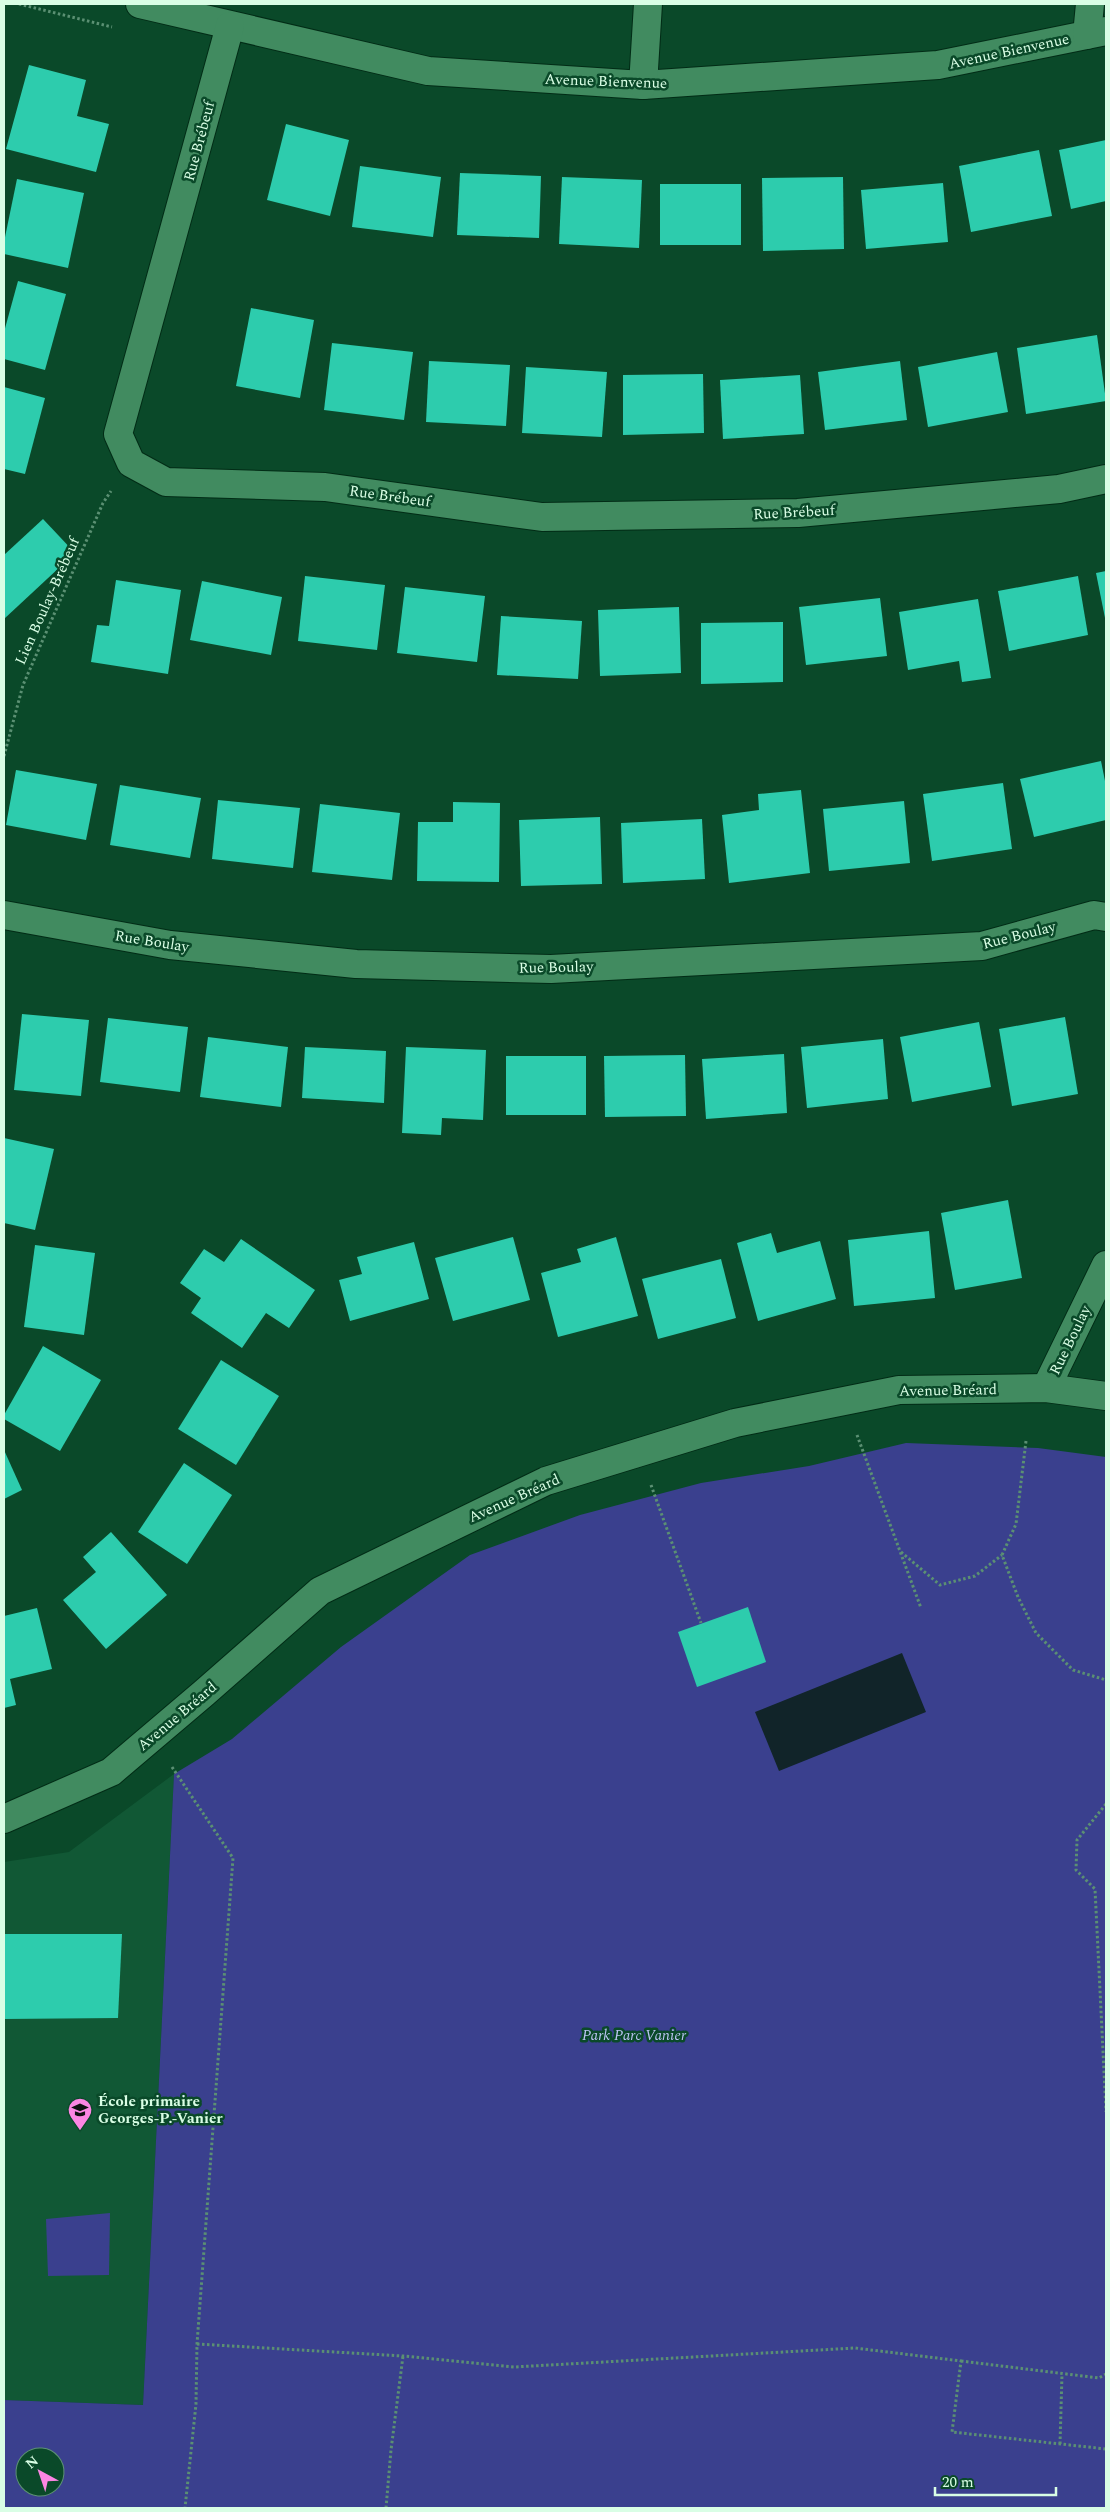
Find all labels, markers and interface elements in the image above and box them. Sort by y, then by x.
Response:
street label: Avenue Bienvenue [947,28,1071,75]
street label: Avenue Bienvenue [544,68,668,95]
street label: Rue Brébeuf [178,97,222,184]
street label: Rue Brébeuf [348,479,434,514]
street label: Rue Brébeuf [753,499,837,526]
street label: Lien Boulay-Brébeuf [9,532,87,669]
street label: Rue Boulay [980,915,1059,956]
street label: Rue Boulay [113,924,191,959]
street label: Rue Boulay [518,955,594,980]
street label: Rue Boulay [1044,1301,1098,1379]
street label: Avenue Bréard [899,1378,997,1403]
street label: Avenue Bréard [465,1468,564,1529]
street label: Avenue Bréard [132,1676,222,1757]
park label: Park Parc Vanier [582,2024,687,2047]
place label: École primaire Georges-P.-Vanier [98,2090,223,2130]
school or university icon: École primaire Georges-P.-Vanier [67,2097,93,2131]
north arrow [15,2447,65,2497]
text: N [21,2451,43,2474]
scale bar [935,2464,1056,2496]
text: 20 m [942,2471,974,2494]

